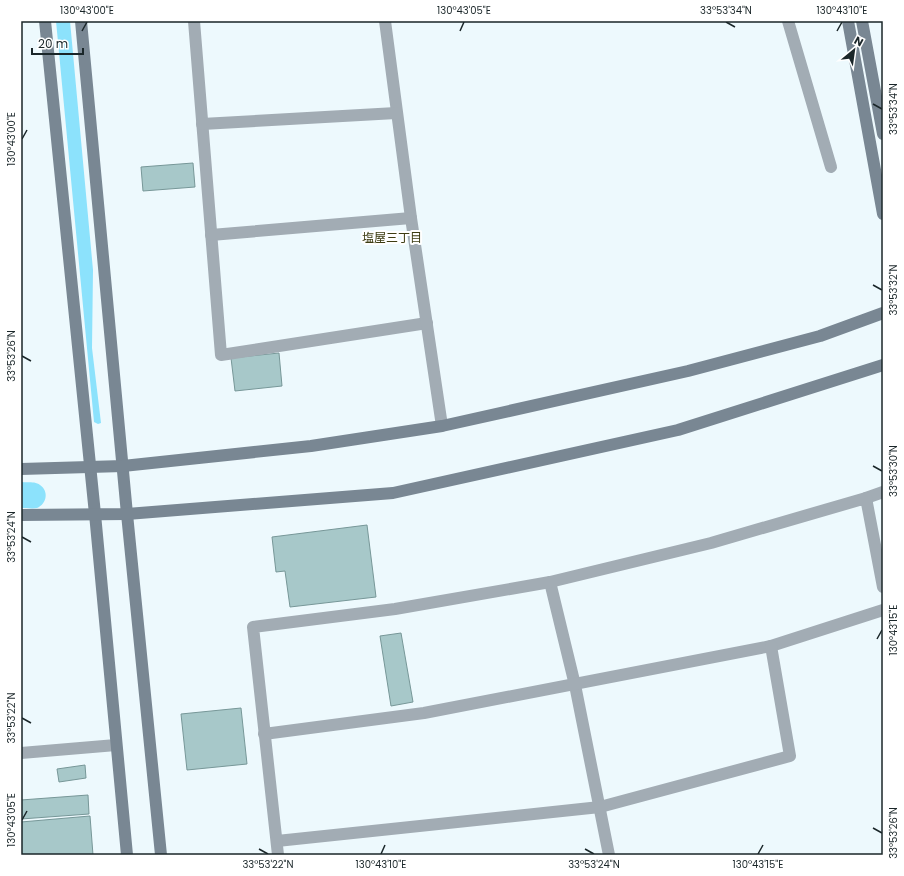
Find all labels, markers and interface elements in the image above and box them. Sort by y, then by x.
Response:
text: 130°43'00"E [60,3,114,18]
text: 130°43'05"E [437,3,491,18]
text: 33°53'34"N [700,3,752,18]
text: 130°43'10"E [817,3,867,18]
scale bar [32,30,83,56]
north arrow [834,30,874,70]
text: N [851,32,866,50]
text: 20 m [38,35,68,52]
text: 33°53'34"N [886,83,901,135]
text: 130°43'00"E [4,112,19,166]
district label: 塩屋三丁目 [362,229,422,246]
text: 33°53'32"N [886,264,901,316]
text: 33°53'26"N [4,330,19,382]
text: 33°53'30"N [886,445,901,497]
text: 33°53'24"N [4,511,19,563]
text: 130°43'15"E [886,605,901,655]
text: 33°53'22"N [4,692,19,744]
text: 130°43'05"E [4,793,19,847]
text: 33°53'26"N [886,807,901,859]
text: 33°53'22"N [242,857,294,872]
text: 130°43'10"E [356,857,406,872]
text: 33°53'24"N [568,857,620,872]
text: 130°43'15"E [733,857,783,872]

